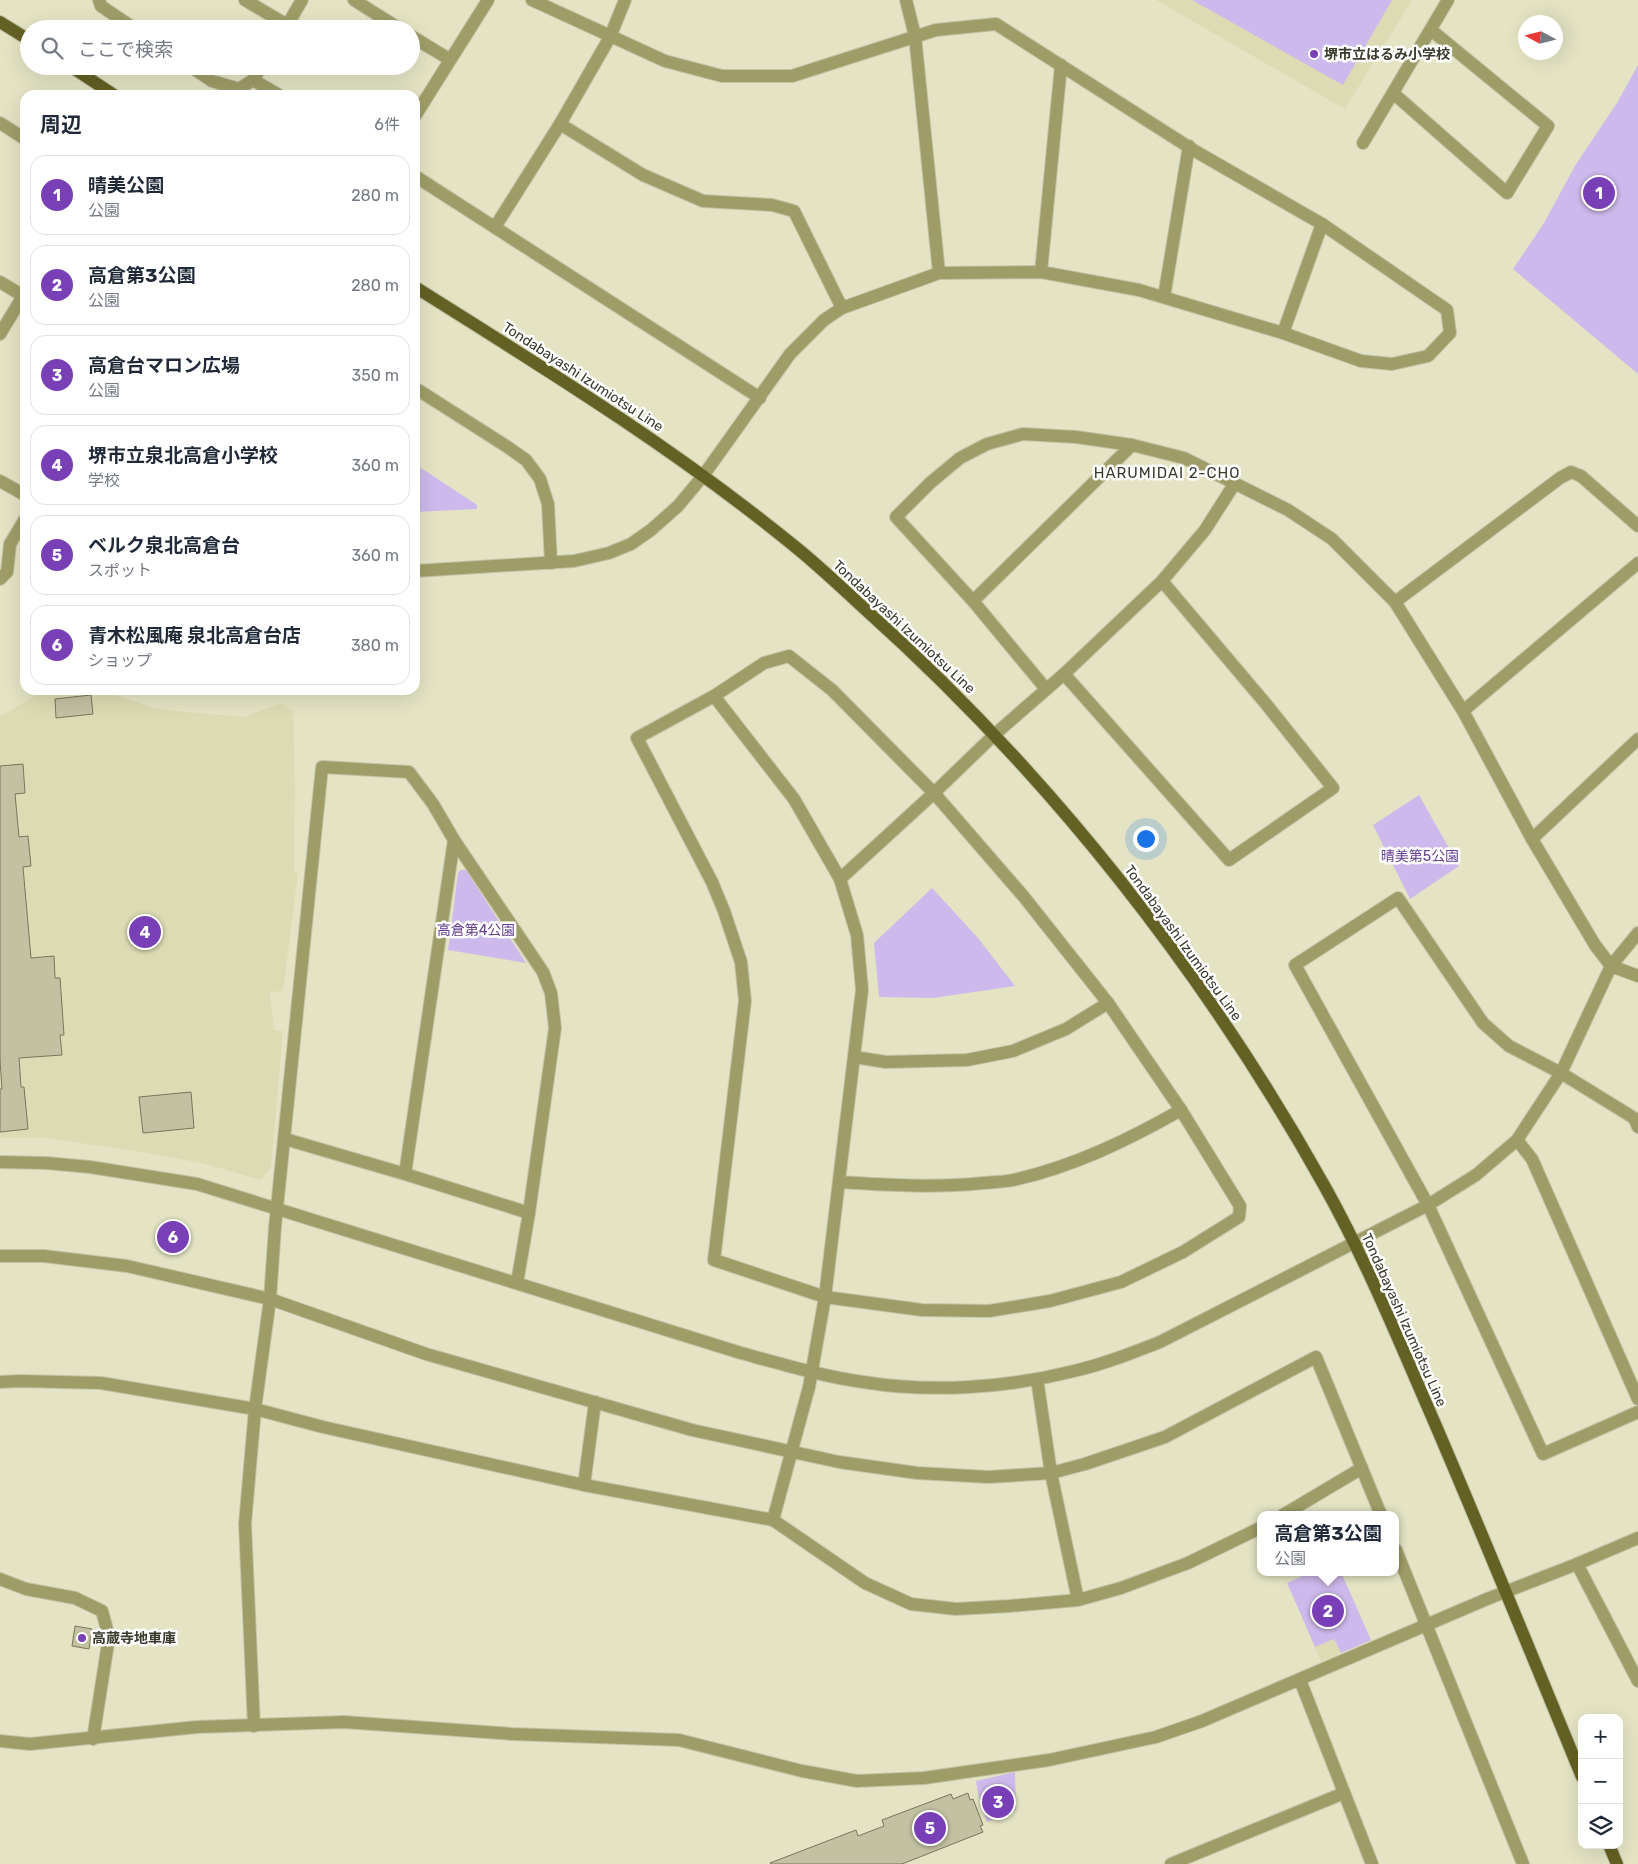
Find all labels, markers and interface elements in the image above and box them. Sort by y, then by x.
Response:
north arrow [1518,15,1563,60]
search box [20,20,420,75]
icon: search [38,34,66,62]
text: ここで検索 [78,38,173,61]
place label: 堺市立はるみ小学校 [1324,46,1450,63]
marker: 堺市立はるみ小学校 [1308,48,1320,60]
text: 周辺 [40,112,82,137]
text: 6件 [374,115,400,134]
text: 晴美公園 [88,174,164,197]
pin: 1 [1583,174,1615,212]
text: 1 [53,186,61,205]
text: 280 m [351,186,399,205]
text: 公園 [88,201,120,220]
text: 高倉第3公園 [88,264,196,287]
text: 2 [52,276,62,295]
text: 280 m [351,276,399,295]
text: 公園 [88,291,120,310]
street label: Tondabayashi Izumiotsu Line [499,319,667,435]
text: 高倉台マロン広場 [88,354,240,377]
text: 3 [52,366,62,385]
text: 350 m [352,366,399,385]
text: 公園 [88,381,120,400]
text: 堺市立泉北高倉小学校 [88,444,278,467]
text: 4 [52,456,62,475]
text: 360 m [351,456,399,475]
district label: HARUMIDAI 2-CHO [1094,464,1240,482]
text: 学校 [88,471,120,490]
text: ベルク泉北高倉台 [88,534,240,557]
text: 5 [52,546,62,565]
text: 360 m [351,546,399,565]
street label: Tondabayashi Izumiotsu Line [829,557,979,697]
text: スポット [88,561,152,580]
text: 青木松風庵 泉北高倉台店 [88,624,301,647]
text: 6 [52,636,62,655]
text: 380 m [351,636,399,655]
text: ショップ [88,651,152,670]
your location [1133,826,1159,852]
park label: 晴美第5公園 [1381,848,1459,865]
street label: Tondabayashi Izumiotsu Line [1121,862,1245,1024]
pin: 4 [129,913,161,951]
park label: 高倉第4公園 [437,922,515,939]
pin: 6 [157,1218,189,1256]
street label: Tondabayashi Izumiotsu Line [1358,1231,1450,1410]
popup [1257,1511,1399,1576]
text: 高倉第3公園 [1274,1522,1382,1545]
text: 公園 [1274,1549,1306,1568]
pin: 2 [1312,1592,1344,1630]
place label: 高蔵寺地車庫 [92,1630,176,1647]
marker: 高蔵寺地車庫 [76,1632,88,1644]
map controls [1578,1714,1623,1849]
button: + [1578,1714,1623,1759]
button: − [1578,1759,1623,1804]
pin: 3 [982,1783,1014,1821]
button: layers [1578,1804,1623,1849]
pin: 5 [914,1809,946,1847]

